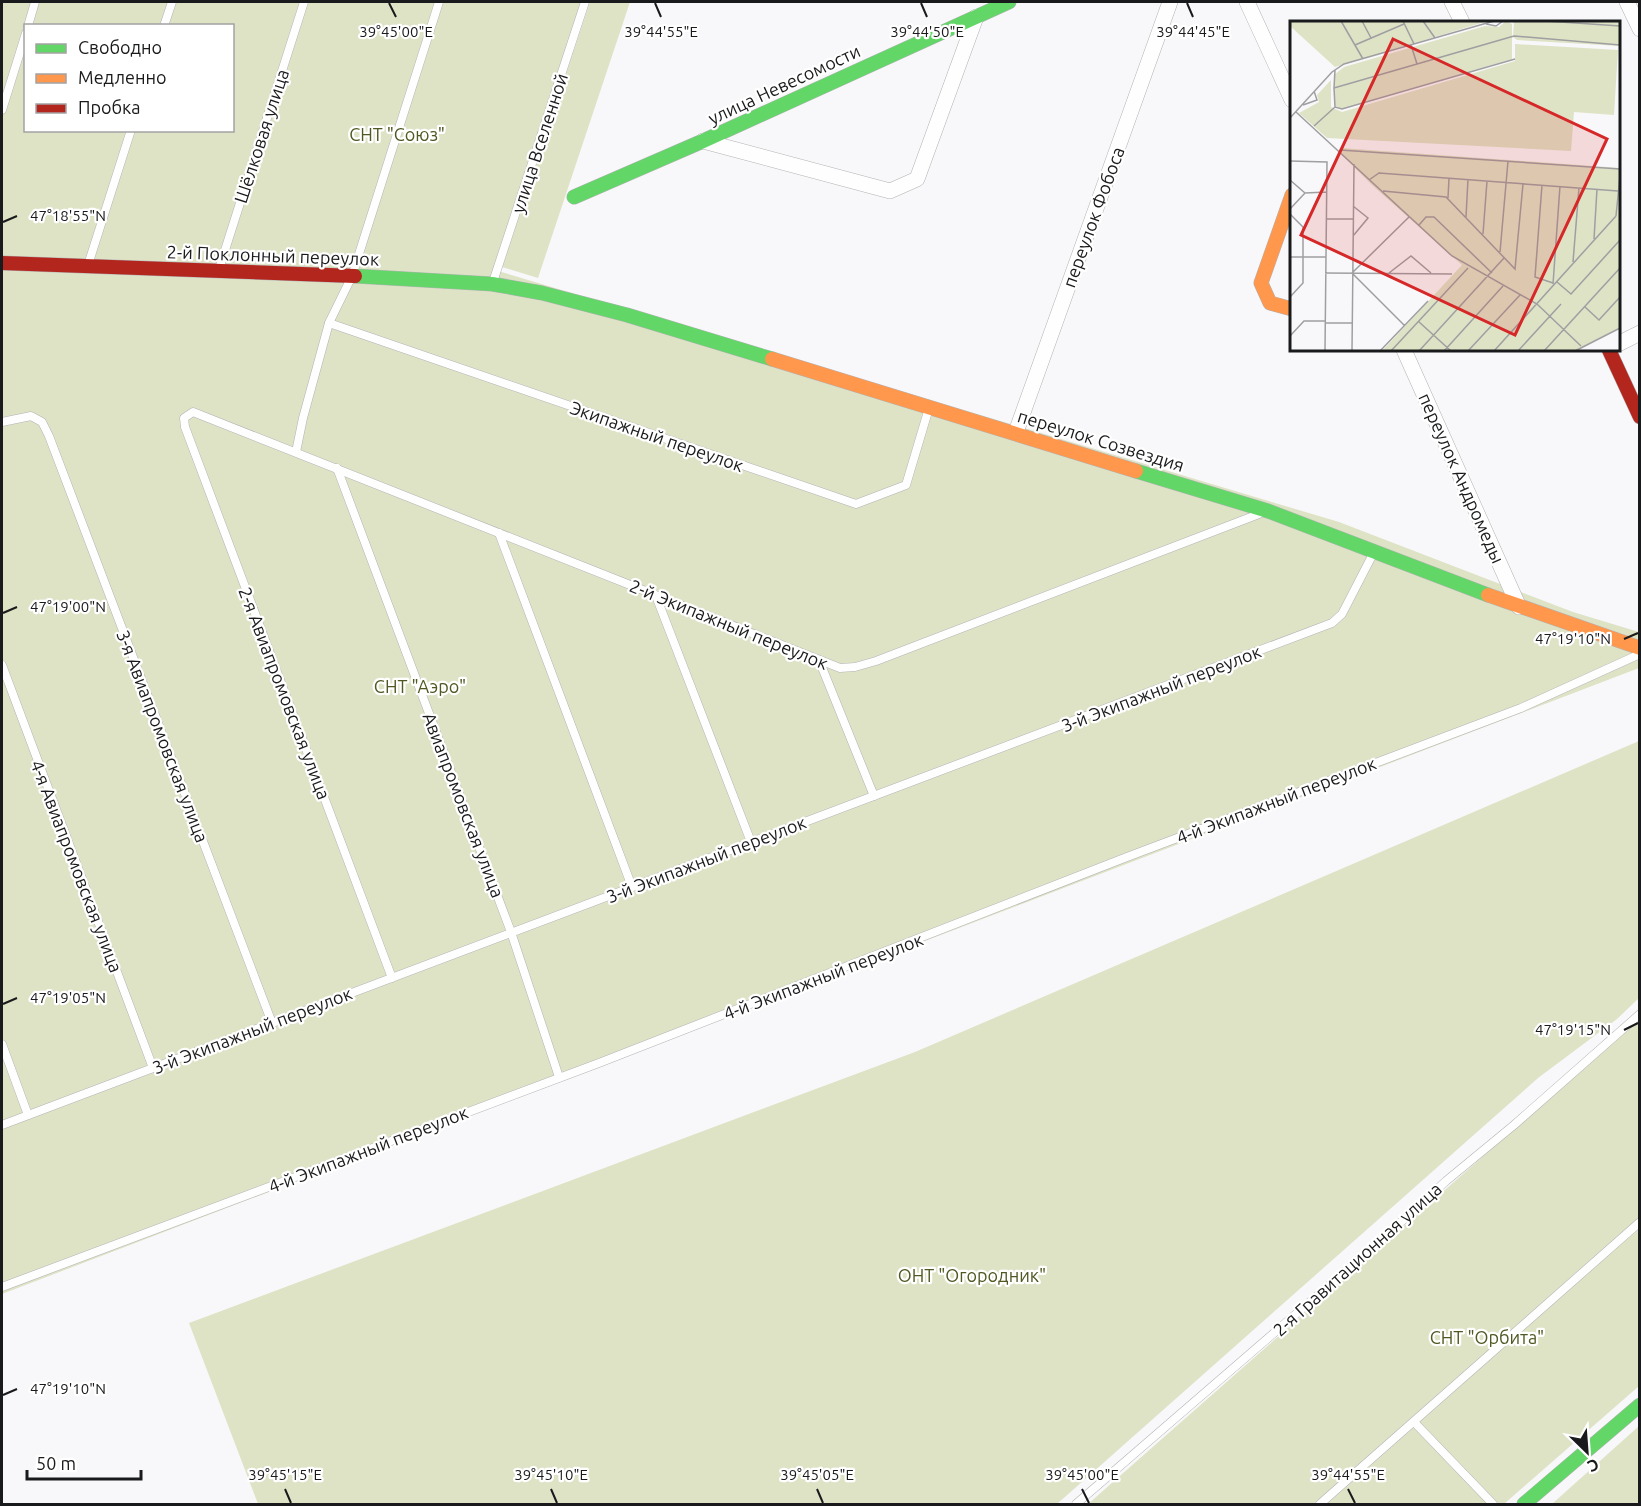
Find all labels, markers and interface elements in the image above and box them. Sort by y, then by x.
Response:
inset map [1290,21,1620,351]
text: 39°45'00"E [359,23,433,40]
text: 39°44'55"E [624,23,698,40]
text: 39°44'50"E [890,23,964,40]
text: 39°44'45"E [1156,23,1230,40]
legend [24,24,234,132]
text: Свободно [78,37,162,57]
street label: улица Невесомости [705,40,863,128]
street label: Шёлковая улица [230,66,292,206]
text: Медленно [78,67,167,87]
street label: улица Вселенной [507,71,571,215]
text: Пробка [78,97,141,117]
park label: СНТ "Союз" [349,124,445,144]
street label: переулок Фобоса [1058,144,1128,290]
text: 47°18'55"N [30,207,106,224]
street label: 2-й Поклонный переулок [166,241,380,269]
street label: переулок Андромеды [1415,390,1509,566]
street label: Экипажный переулок [568,397,746,475]
street label: переулок Созвездия [1015,405,1187,475]
street label: 2-й Экипажный переулок [627,575,831,673]
street label: 2-я Авиапромовская улица [235,584,335,802]
text: 47°19'00"N [30,598,106,615]
street label: 3-я Авиапромовская улица [113,627,213,845]
text: 47°19'10"N [1535,630,1611,647]
street label: 3-й Экипажный переулок [1058,641,1264,735]
park label: СНТ "Аэро" [374,676,466,696]
street label: Авиапромовская улица [419,710,509,900]
street label: 4-й Экипажный переулок [1173,753,1379,847]
street label: 4-я Авиапромовская улица [27,757,127,975]
street label: 3-й Экипажный переулок [603,812,809,906]
street label: 4-й Экипажный переулок [720,929,926,1023]
street label: 3-й Экипажный переулок [149,983,355,1077]
text: 47°19'05"N [30,989,106,1006]
text: 47°19'15"N [1535,1021,1611,1038]
street label: 4-й Экипажный переулок [265,1102,471,1196]
street label: 2-я Гравитационная улица [1269,1178,1445,1340]
park label: ОНТ "Огородник" [898,1265,1046,1285]
park label: СНТ "Орбита" [1430,1327,1544,1347]
text: 47°19'10"N [30,1380,106,1397]
north arrow [1557,1422,1617,1482]
scale bar [27,1443,141,1481]
text: 50 m [36,1453,76,1473]
text: С [1585,1455,1602,1476]
text: 39°45'15"E [248,1466,322,1483]
text: 39°45'10"E [514,1466,588,1483]
text: 39°45'05"E [780,1466,854,1483]
text: 39°45'00"E [1045,1466,1119,1483]
text: 39°44'55"E [1311,1466,1385,1483]

